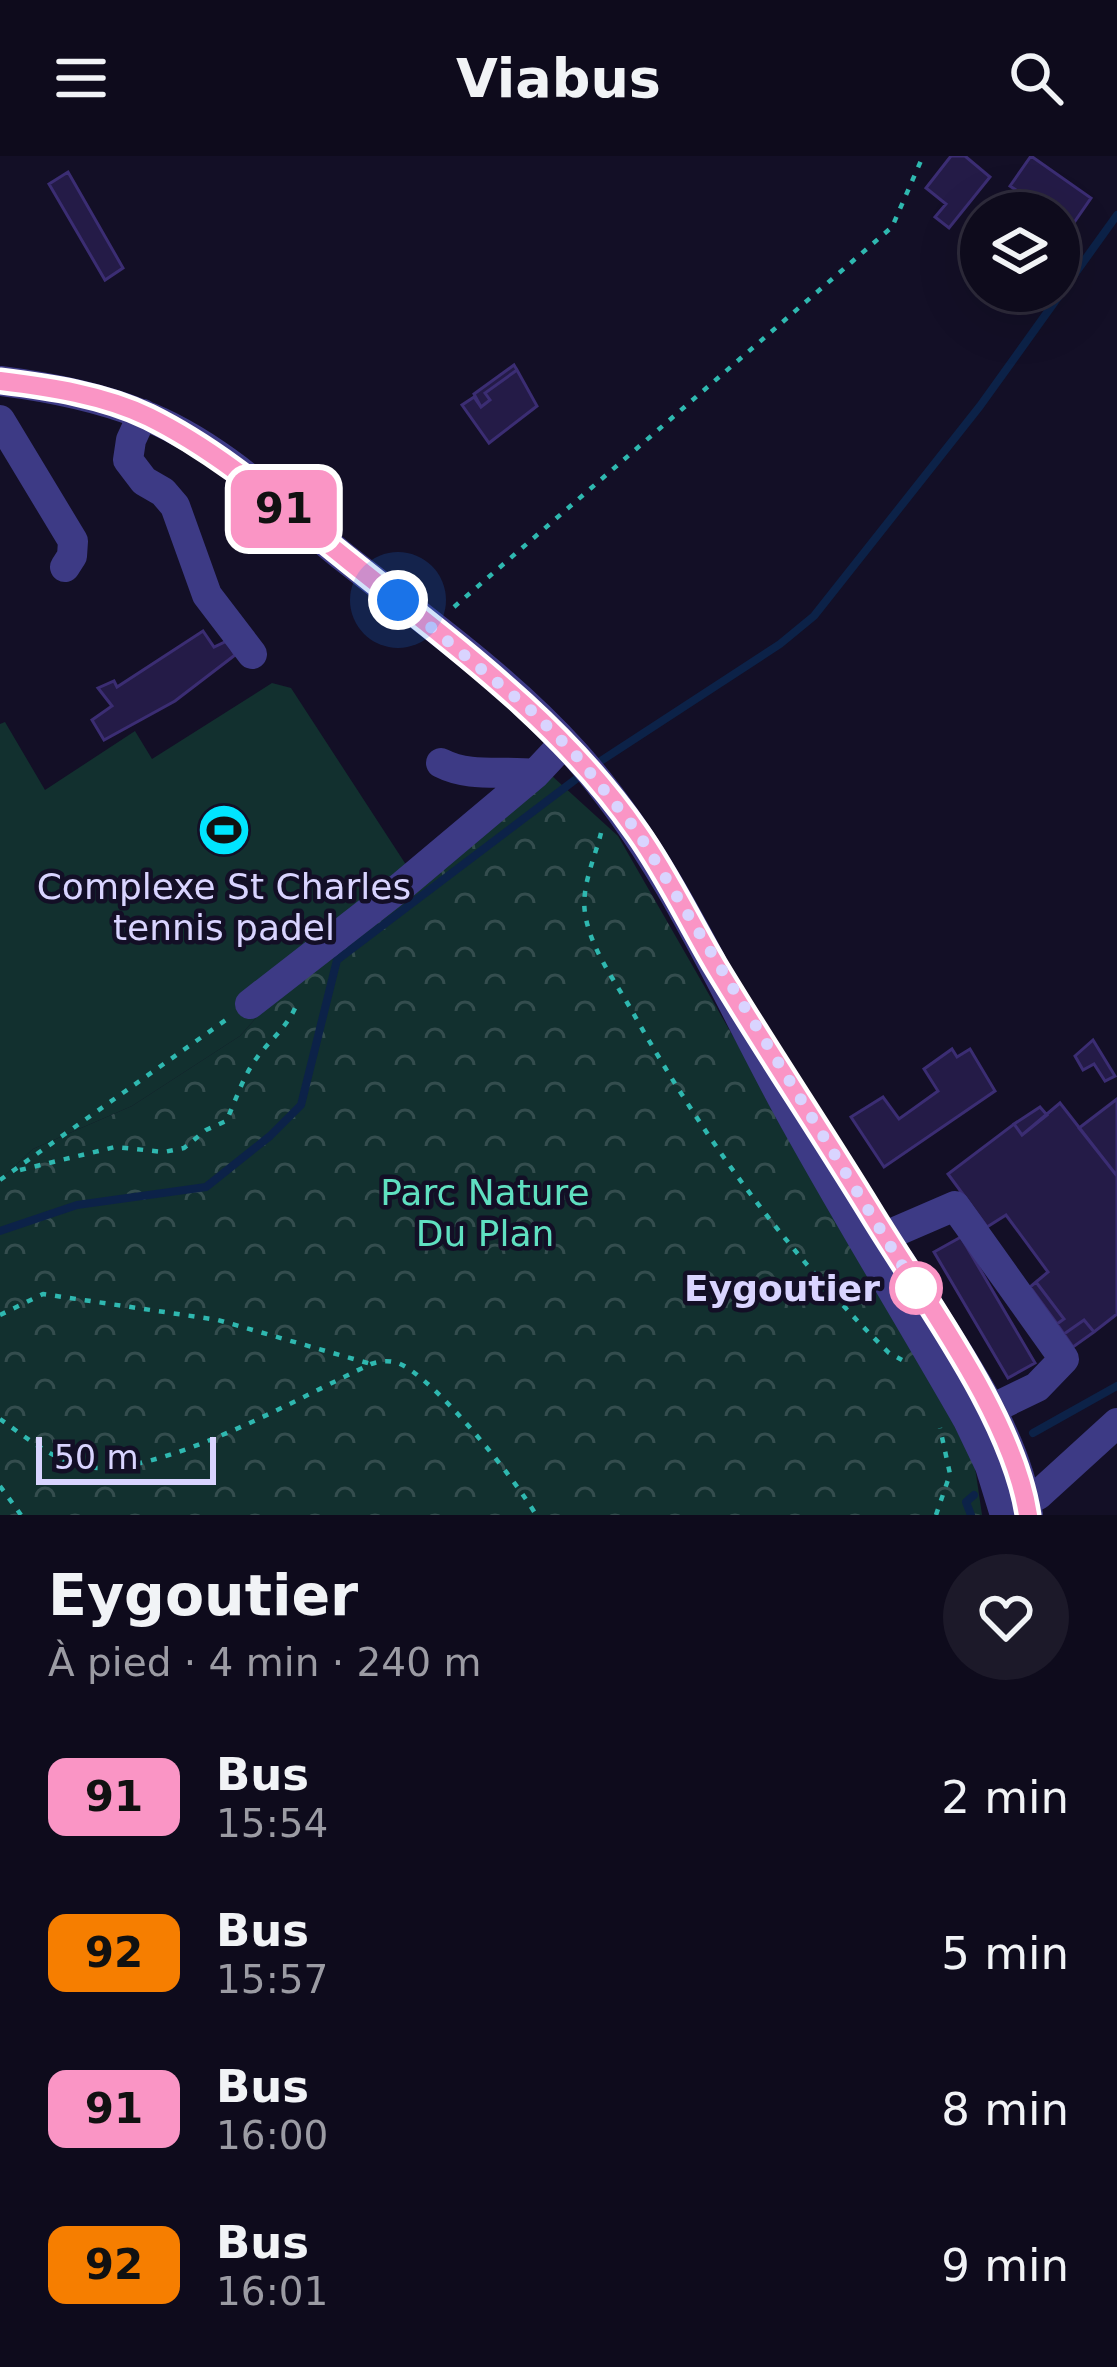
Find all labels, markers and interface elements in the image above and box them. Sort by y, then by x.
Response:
icon: menu [48,45,114,111]
icon: search [1003,45,1069,111]
text: Viabus [456,47,661,110]
map controls [960,192,1080,312]
button: layers [960,192,1080,312]
line badge: 91 [230,470,338,548]
text: 91 [255,484,313,533]
your location [368,570,428,630]
sports icon: Complexe St Charles tennis padel [196,802,252,858]
place label: Complexe St Charles tennis padel [37,866,411,948]
park label: Parc Nature Du Plan [380,1172,590,1254]
marker: Eygoutier [891,1263,941,1313]
place label: Eygoutier [684,1268,880,1309]
scale bar [36,1431,216,1484]
text: 50 m [54,1438,139,1477]
button: heart [943,1554,1069,1680]
text: Eygoutier [48,1562,358,1628]
text: À pied · 4 min · 240 m [48,1640,481,1685]
text: Bus [216,1748,309,1801]
text: 2 min [941,1771,1069,1824]
text: 91 [85,1772,143,1821]
text: 15:54 [216,1801,328,1846]
text: Bus [216,1904,309,1957]
text: 5 min [941,1927,1069,1980]
text: 92 [85,1928,143,1977]
text: 15:57 [216,1957,328,2002]
text: Bus [216,2060,309,2113]
text: 8 min [941,2083,1069,2136]
text: 91 [85,2084,143,2133]
text: 16:00 [216,2113,328,2158]
text: Bus [216,2216,309,2269]
text: 9 min [941,2239,1069,2292]
text: 92 [85,2240,143,2289]
text: 16:01 [216,2269,328,2314]

